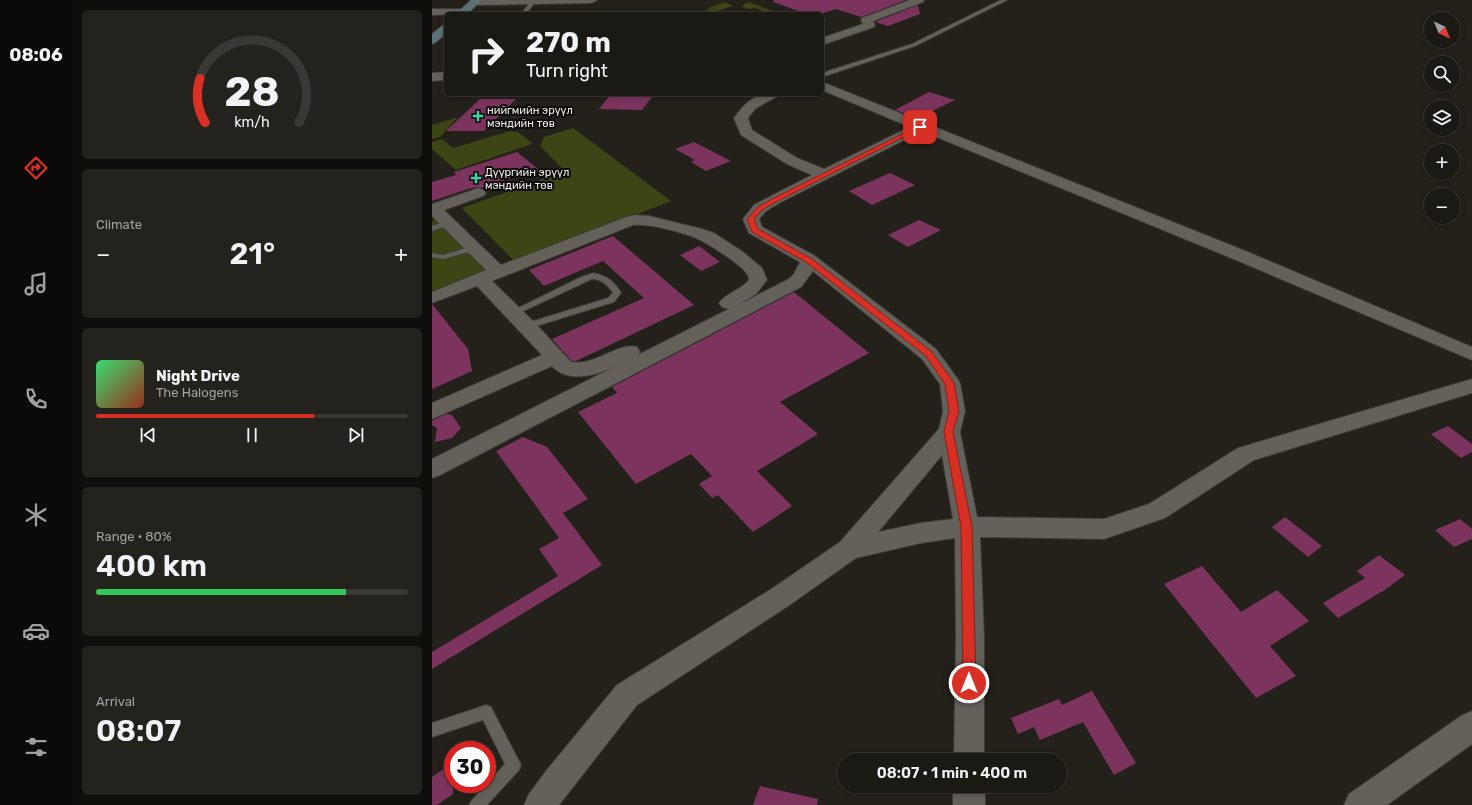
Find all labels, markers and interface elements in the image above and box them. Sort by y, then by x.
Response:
north arrow [1424,12,1460,48]
map controls [1424,12,1460,224]
text: 270 m [526,26,611,59]
icon: right [460,28,512,80]
text: 08:06 [9,44,63,66]
button: search [1424,56,1460,92]
text: Turn right [526,60,608,82]
text: 28 [224,66,280,115]
button: layers [1424,100,1460,136]
place label: нийгмийн эрүүл мэндийн төв [487,104,573,130]
marker: нийгмийн эрүүл мэндийн төв [472,110,484,122]
pin [903,110,937,144]
text: km/h [234,113,270,130]
icon: arrive [909,116,931,138]
button: + [1424,144,1460,180]
icon: directions [22,154,50,182]
place label: Дүүргийн эрүүл мэндийн төв [485,166,569,192]
marker: Дүүргийн эрүүл мэндийн төв [470,172,482,184]
button: − [1424,188,1460,224]
text: Climate [96,217,142,232]
text: 21° [230,236,275,272]
text: − [96,241,110,268]
text: + [394,241,408,268]
icon: music [22,270,50,298]
text: Night Drive [156,367,240,385]
icon: phone [22,385,50,413]
text: The Halogens [156,385,238,400]
icon: previous [137,424,159,446]
icon: pause [241,424,263,446]
icon: next [345,424,367,446]
icon: climate [22,501,50,529]
text: Range · 80% [96,529,172,544]
text: 400 km [96,548,207,584]
icon: car [22,617,50,645]
position arrow [948,662,990,704]
text: Arrival [96,694,135,709]
text: 08:07 [96,713,181,749]
icon: filters [22,733,50,761]
speed limit sign: 30 [444,741,496,793]
text: 08:07 · 1 min · 400 m [877,764,1027,782]

